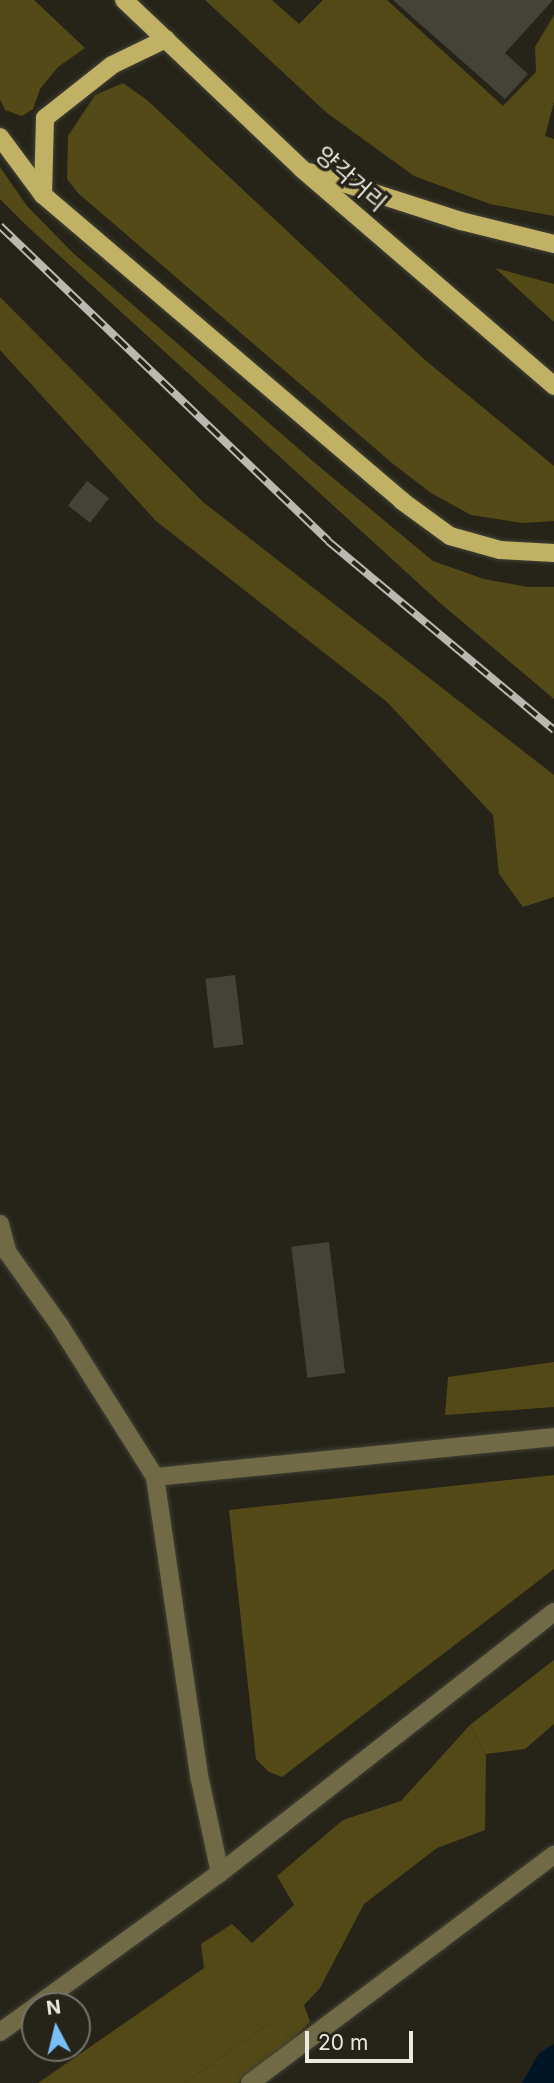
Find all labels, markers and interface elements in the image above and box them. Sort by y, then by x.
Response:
street label: 양각거리 [310,141,392,217]
north arrow [21,1992,91,2062]
text: N [45,1995,62,2020]
scale bar [309,2016,418,2060]
text: 20 m [318,2030,368,2055]

